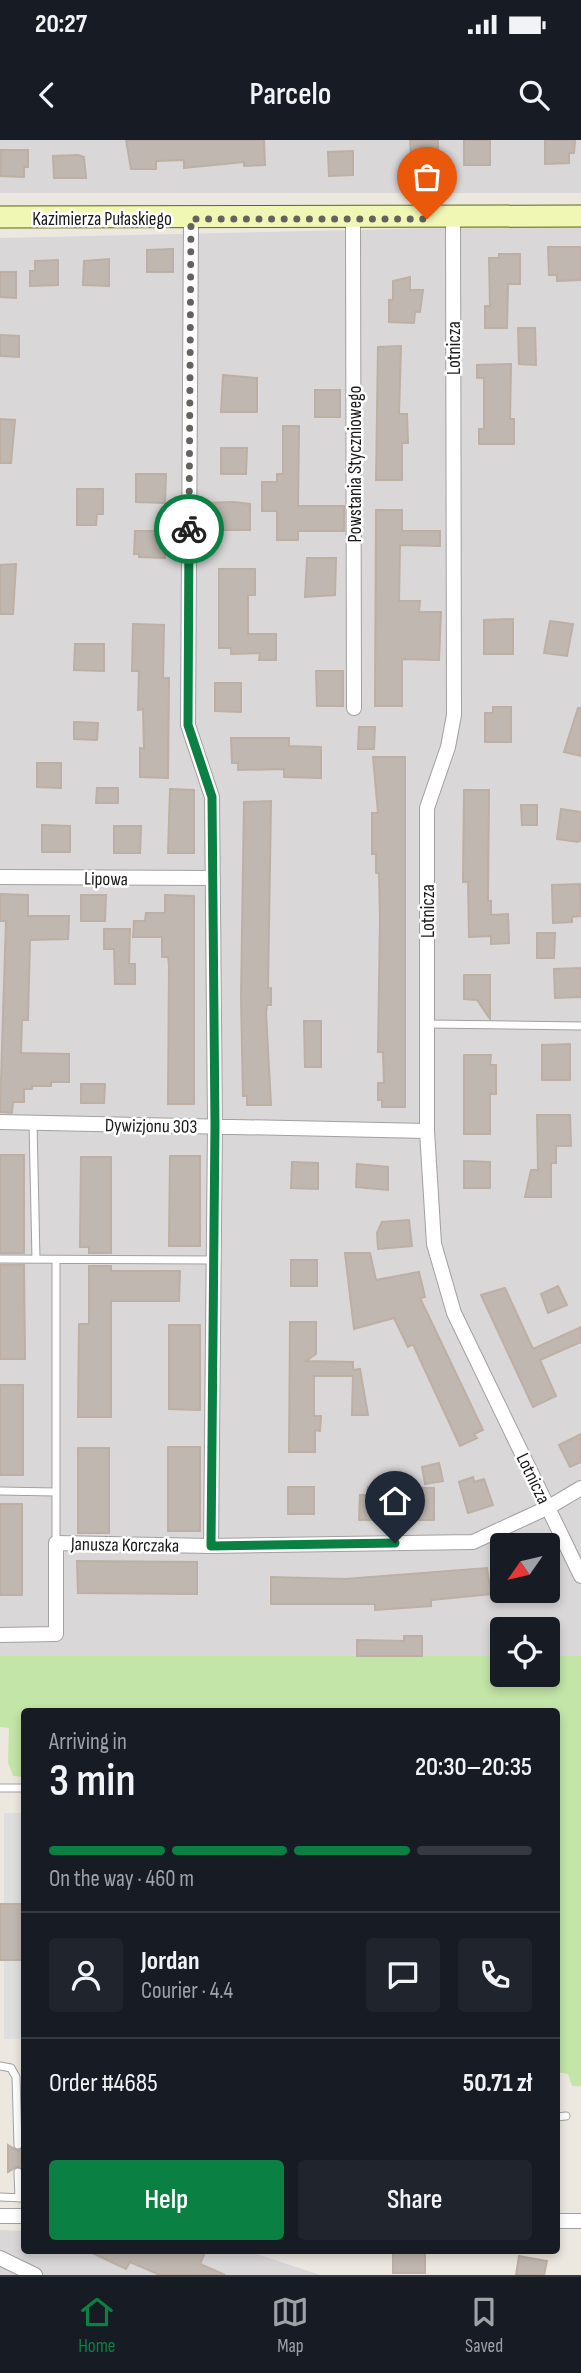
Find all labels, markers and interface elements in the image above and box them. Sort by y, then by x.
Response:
text: 20:27 [35,9,87,40]
text: Parcelo [249,75,332,114]
icon: back [28,76,66,114]
icon: search [515,76,553,114]
pin [397,147,457,219]
icon: bag [408,158,446,196]
street label: Kazimierza Pułaskiego [32,208,172,231]
street label: Lotnicza [443,321,466,375]
street label: Powstania Styczniowego [344,386,367,542]
courier [154,494,224,564]
icon: bike [170,510,208,548]
street label: Lipowa [84,868,128,891]
street label: Lotnicza [417,884,440,938]
street label: Dywizjonu 303 [105,1114,197,1139]
street label: Lotnicza [511,1449,555,1508]
pin [365,1471,425,1543]
icon: home [376,1482,414,1520]
street label: Janusza Korczaka [70,1533,179,1558]
north arrow [490,1533,560,1603]
map controls [490,1533,560,1687]
button: locate [490,1617,560,1687]
text: Arriving in [49,1728,127,1756]
text: 20:30–20:35 [415,1752,532,1783]
text: 3 min [49,1754,136,1809]
text: On the way · 460 m [49,1865,194,1893]
button: person [49,1938,123,2012]
button: chat [366,1938,440,2012]
button: phone [458,1938,532,2012]
text: Jordan [141,1946,199,1977]
text: Courier · 4.4 [141,1977,233,2005]
text: Order #4685 [49,2068,158,2099]
text: 50.71 zł [463,2068,532,2099]
button: Help [49,2160,284,2240]
button: Share [298,2160,532,2240]
tab: Home [78,2293,116,2358]
tab: Map [271,2293,309,2358]
tab: Saved [465,2293,503,2358]

